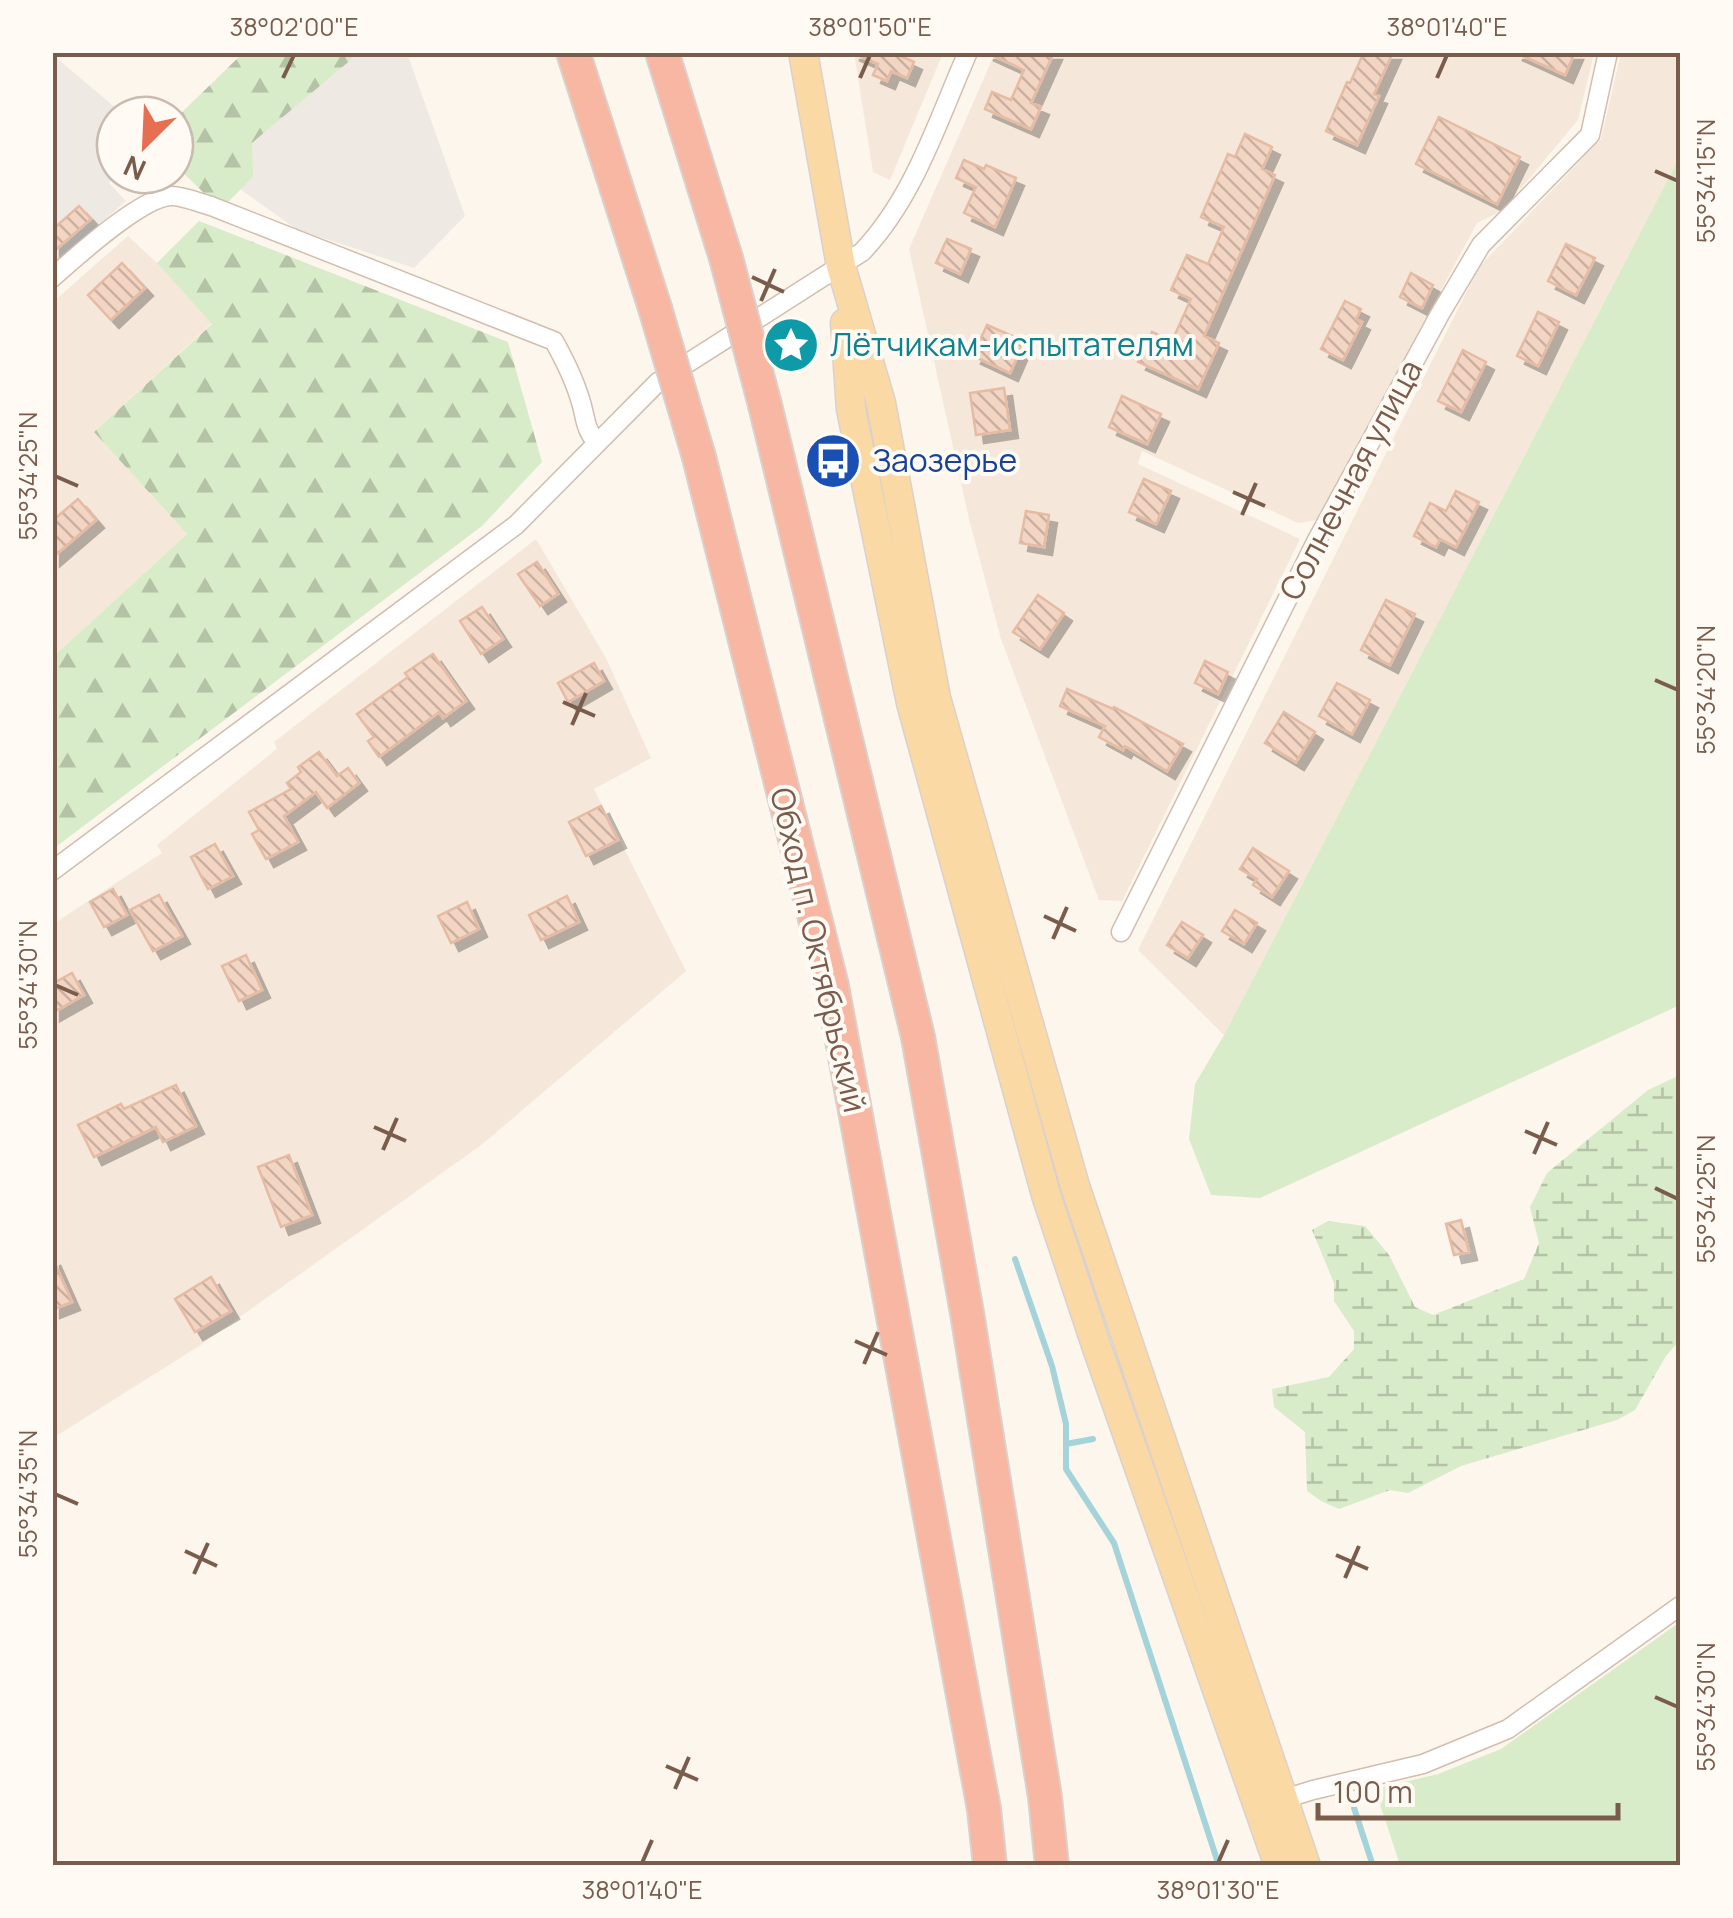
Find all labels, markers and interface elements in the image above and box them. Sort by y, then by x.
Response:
text: 38°02'00"E [230,9,358,44]
text: 38°01'50"E [808,9,932,44]
text: 38°01'40"E [1387,9,1507,44]
north arrow [95,95,195,195]
text: 55°34'15"N [1688,119,1723,243]
text: N [118,147,151,190]
place icon: Лётчикам-испытателям [761,315,821,375]
place label: Лётчикам-испытателям [830,322,1194,366]
street label: Солнечная улица [1268,352,1432,607]
text: 55°34'25"N [10,412,45,540]
bus stop icon: Заозерье [803,431,863,491]
place label: Заозерье [872,438,1017,482]
text: 55°34'20"N [1688,625,1723,755]
street label: Обход п. Октябрьский [760,783,878,1116]
text: 55°34'30"N [10,920,45,1050]
text: 55°34'25"N [1688,1135,1723,1263]
text: 55°34'35"N [10,1430,45,1558]
text: 55°34'30"N [1688,1642,1723,1772]
scale bar [1318,1758,1618,1820]
text: 100 m [1333,1771,1413,1812]
text: 38°01'40"E [582,1872,702,1907]
text: 38°01'30"E [1156,1872,1280,1907]

